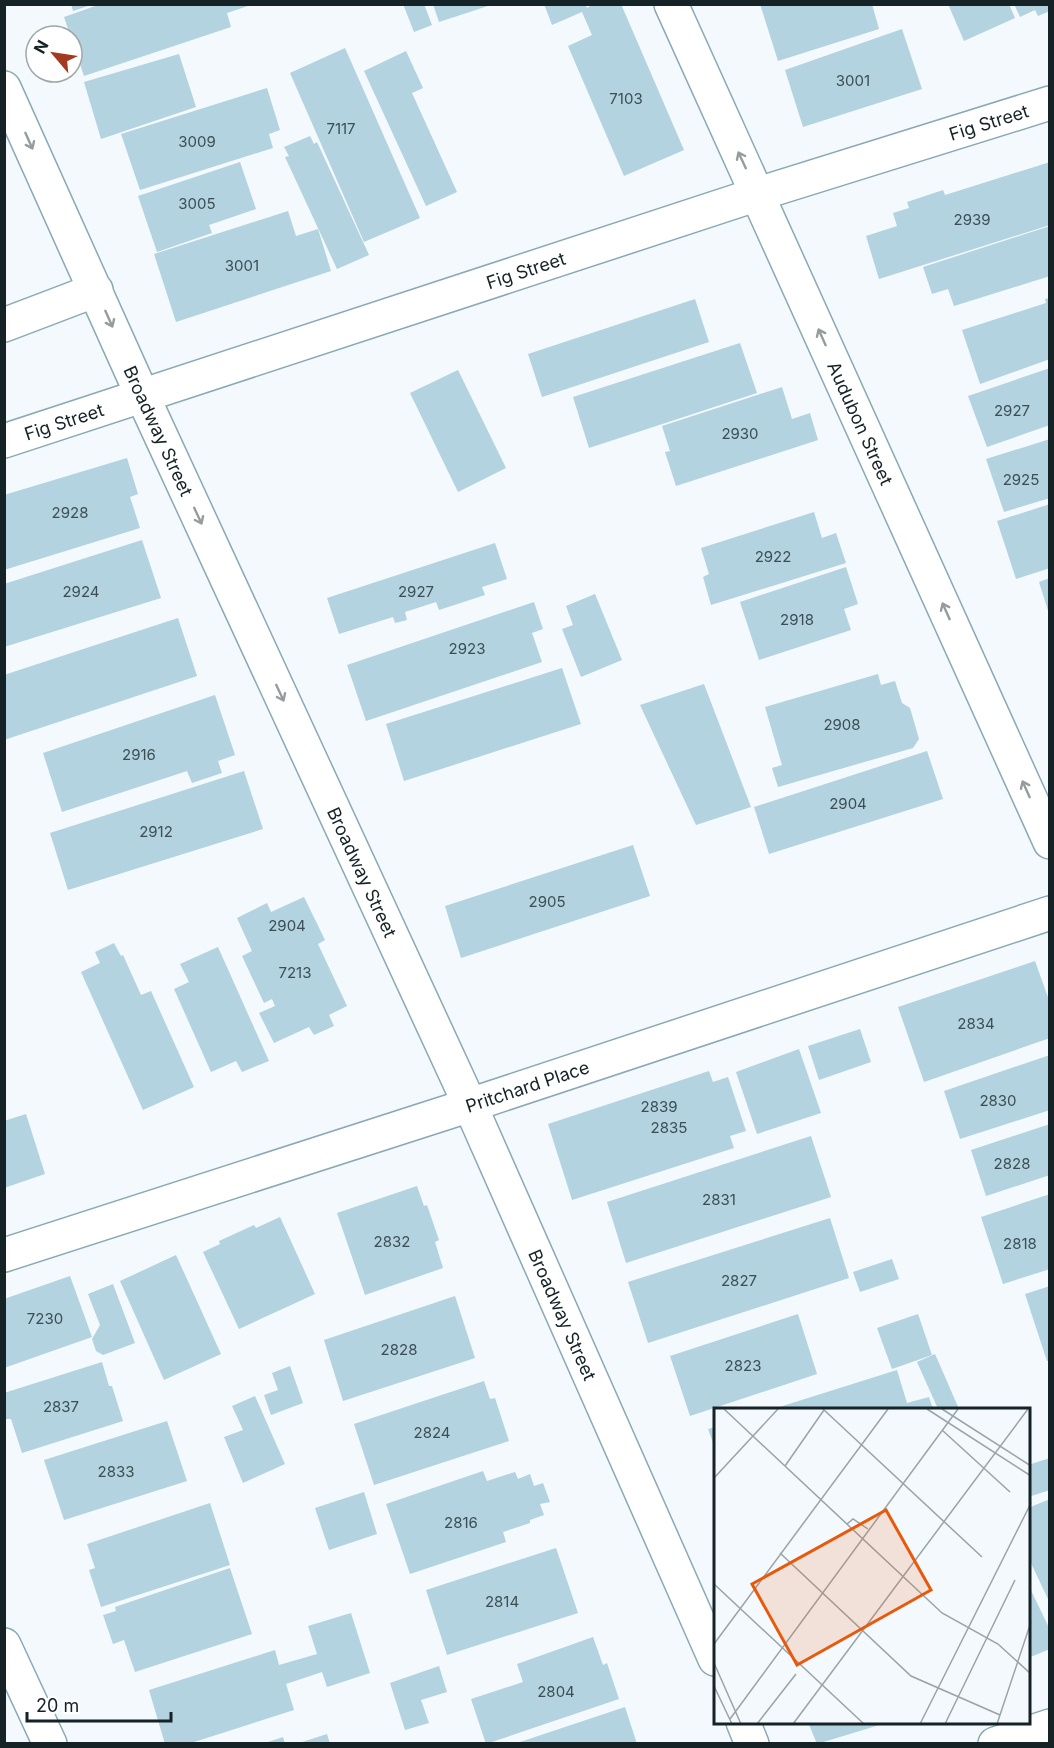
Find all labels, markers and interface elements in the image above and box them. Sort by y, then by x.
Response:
north arrow [24,24,84,84]
text: N [29,37,53,57]
house number: 3001 [836,71,870,90]
house number: 7103 [609,89,643,108]
street label: Fig Street [946,100,1031,144]
house number: 7117 [326,119,356,138]
one-way arrow [23,132,35,150]
house number: 3009 [178,132,216,151]
one-way arrow [736,151,748,169]
house number: 3005 [178,194,216,213]
house number: 2939 [953,210,991,229]
street label: Fig Street [484,247,568,293]
house number: 3001 [225,256,259,275]
one-way arrow [104,309,115,328]
one-way arrow [816,329,828,347]
street label: Audubon Street [824,358,898,488]
street label: Broadway Street [120,362,198,499]
street label: Fig Street [22,399,106,444]
house number: 2927 [994,401,1030,420]
house number: 2930 [721,424,759,443]
house number: 2925 [1003,470,1039,489]
house number: 2928 [52,503,88,522]
one-way arrow [193,506,205,524]
house number: 2922 [755,547,791,566]
house number: 2924 [62,582,100,601]
house number: 2927 [398,582,434,601]
one-way arrow [939,602,950,620]
house number: 2918 [780,610,814,629]
house number: 2923 [449,639,485,658]
one-way arrow [275,683,286,701]
house number: 2908 [823,715,861,734]
house number: 2916 [122,745,156,764]
one-way arrow [1019,780,1031,798]
house number: 2904 [829,794,867,813]
street label: Broadway Street [323,804,401,940]
house number: 2912 [139,822,173,841]
house number: 2905 [528,892,566,911]
house number: 2904 [268,916,306,935]
house number: 7213 [278,963,312,982]
house number: 2834 [957,1014,995,1033]
street label: Pritchard Place [463,1056,592,1116]
house number: 2830 [979,1091,1017,1110]
house number: 2839 [641,1097,678,1116]
house number: 2835 [651,1118,687,1137]
house number: 2828 [994,1154,1030,1173]
house number: 2831 [702,1190,736,1209]
house number: 2832 [374,1232,410,1251]
house number: 2818 [1003,1234,1037,1253]
street label: Broadway Street [525,1246,601,1384]
house number: 2827 [721,1271,757,1290]
house number: 7230 [27,1309,63,1328]
house number: 2828 [381,1340,417,1359]
house number: 2823 [725,1356,761,1375]
house number: 2837 [43,1397,79,1416]
inset map [714,1408,1030,1724]
house number: 2824 [413,1423,451,1442]
house number: 2833 [98,1462,134,1481]
house number: 2816 [444,1513,478,1532]
house number: 2814 [485,1592,519,1611]
house number: 2804 [537,1682,575,1701]
scale bar [27,1685,171,1723]
text: 20 m [36,1695,79,1716]

